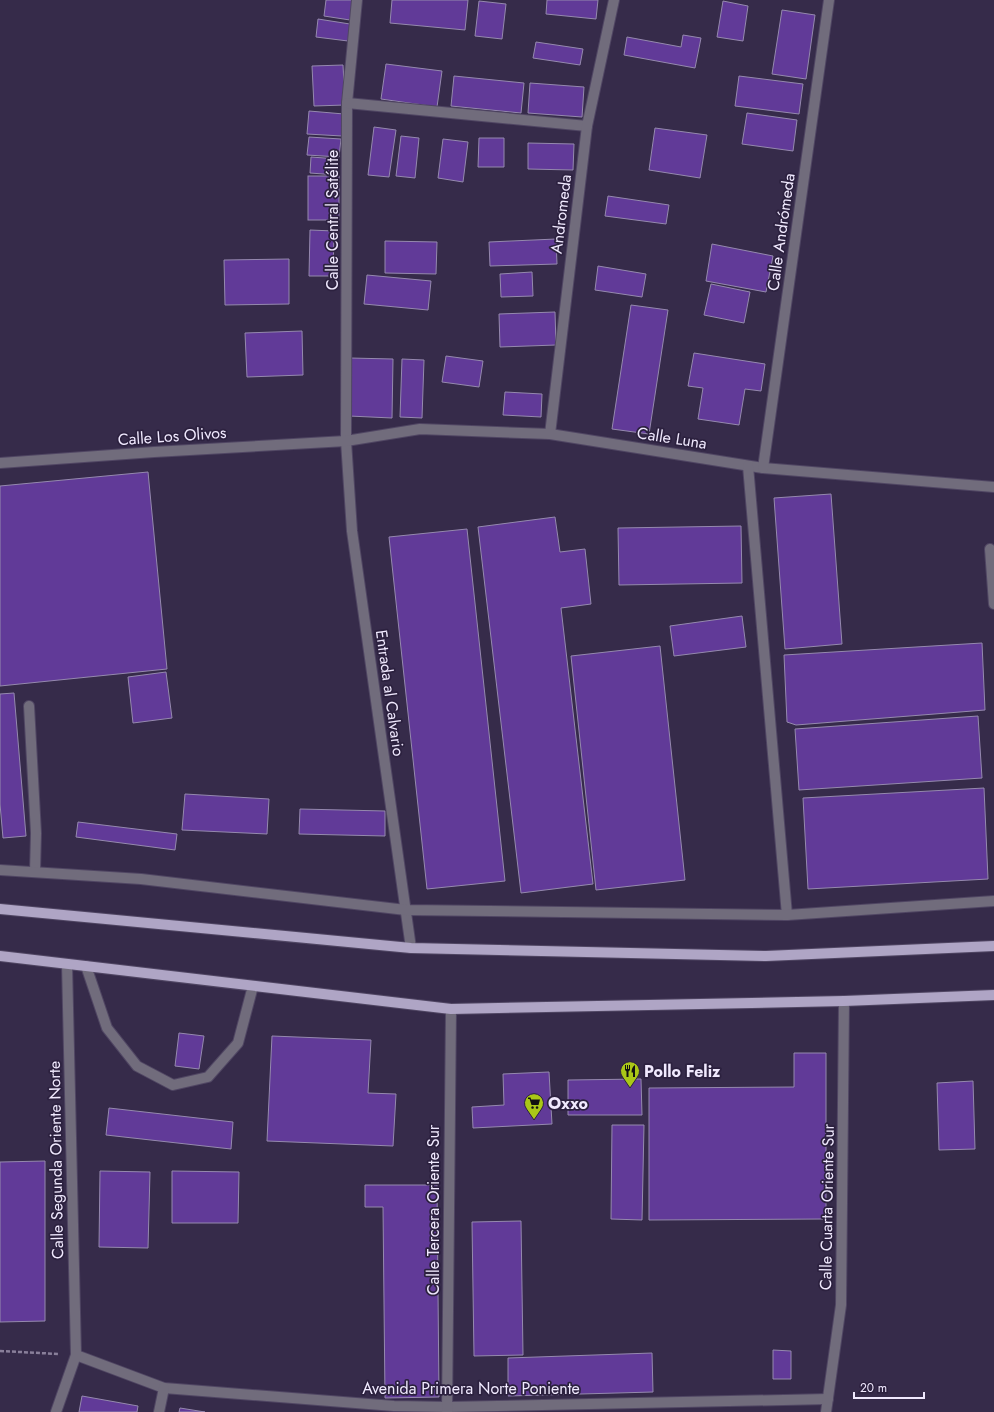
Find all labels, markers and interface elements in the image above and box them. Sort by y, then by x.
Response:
street label: Calle Central Satélite [321,150,344,290]
street label: Calle Andrómeda [761,172,801,292]
street label: Andromeda [545,173,577,255]
street label: Calle Los Olivos [117,421,227,451]
street label: Calle Luna [635,421,709,455]
street label: Entrada al Calvario [370,628,410,758]
restaurant icon: Pollo Feliz [619,1060,641,1088]
place label: Pollo Feliz [644,1060,721,1083]
street label: Calle Segunda Oriente Norte [43,1061,69,1259]
supermarket icon: Oxxo [523,1092,545,1120]
place label: Oxxo [548,1092,588,1115]
street label: Calle Cuarta Oriente Sur [814,1123,840,1290]
street label: Calle Tercera Oriente Sur [422,1124,445,1295]
scale bar [854,1374,924,1400]
street label: Avenida Primera Norte Poniente [362,1377,580,1400]
text: 20 m [860,1379,887,1397]

